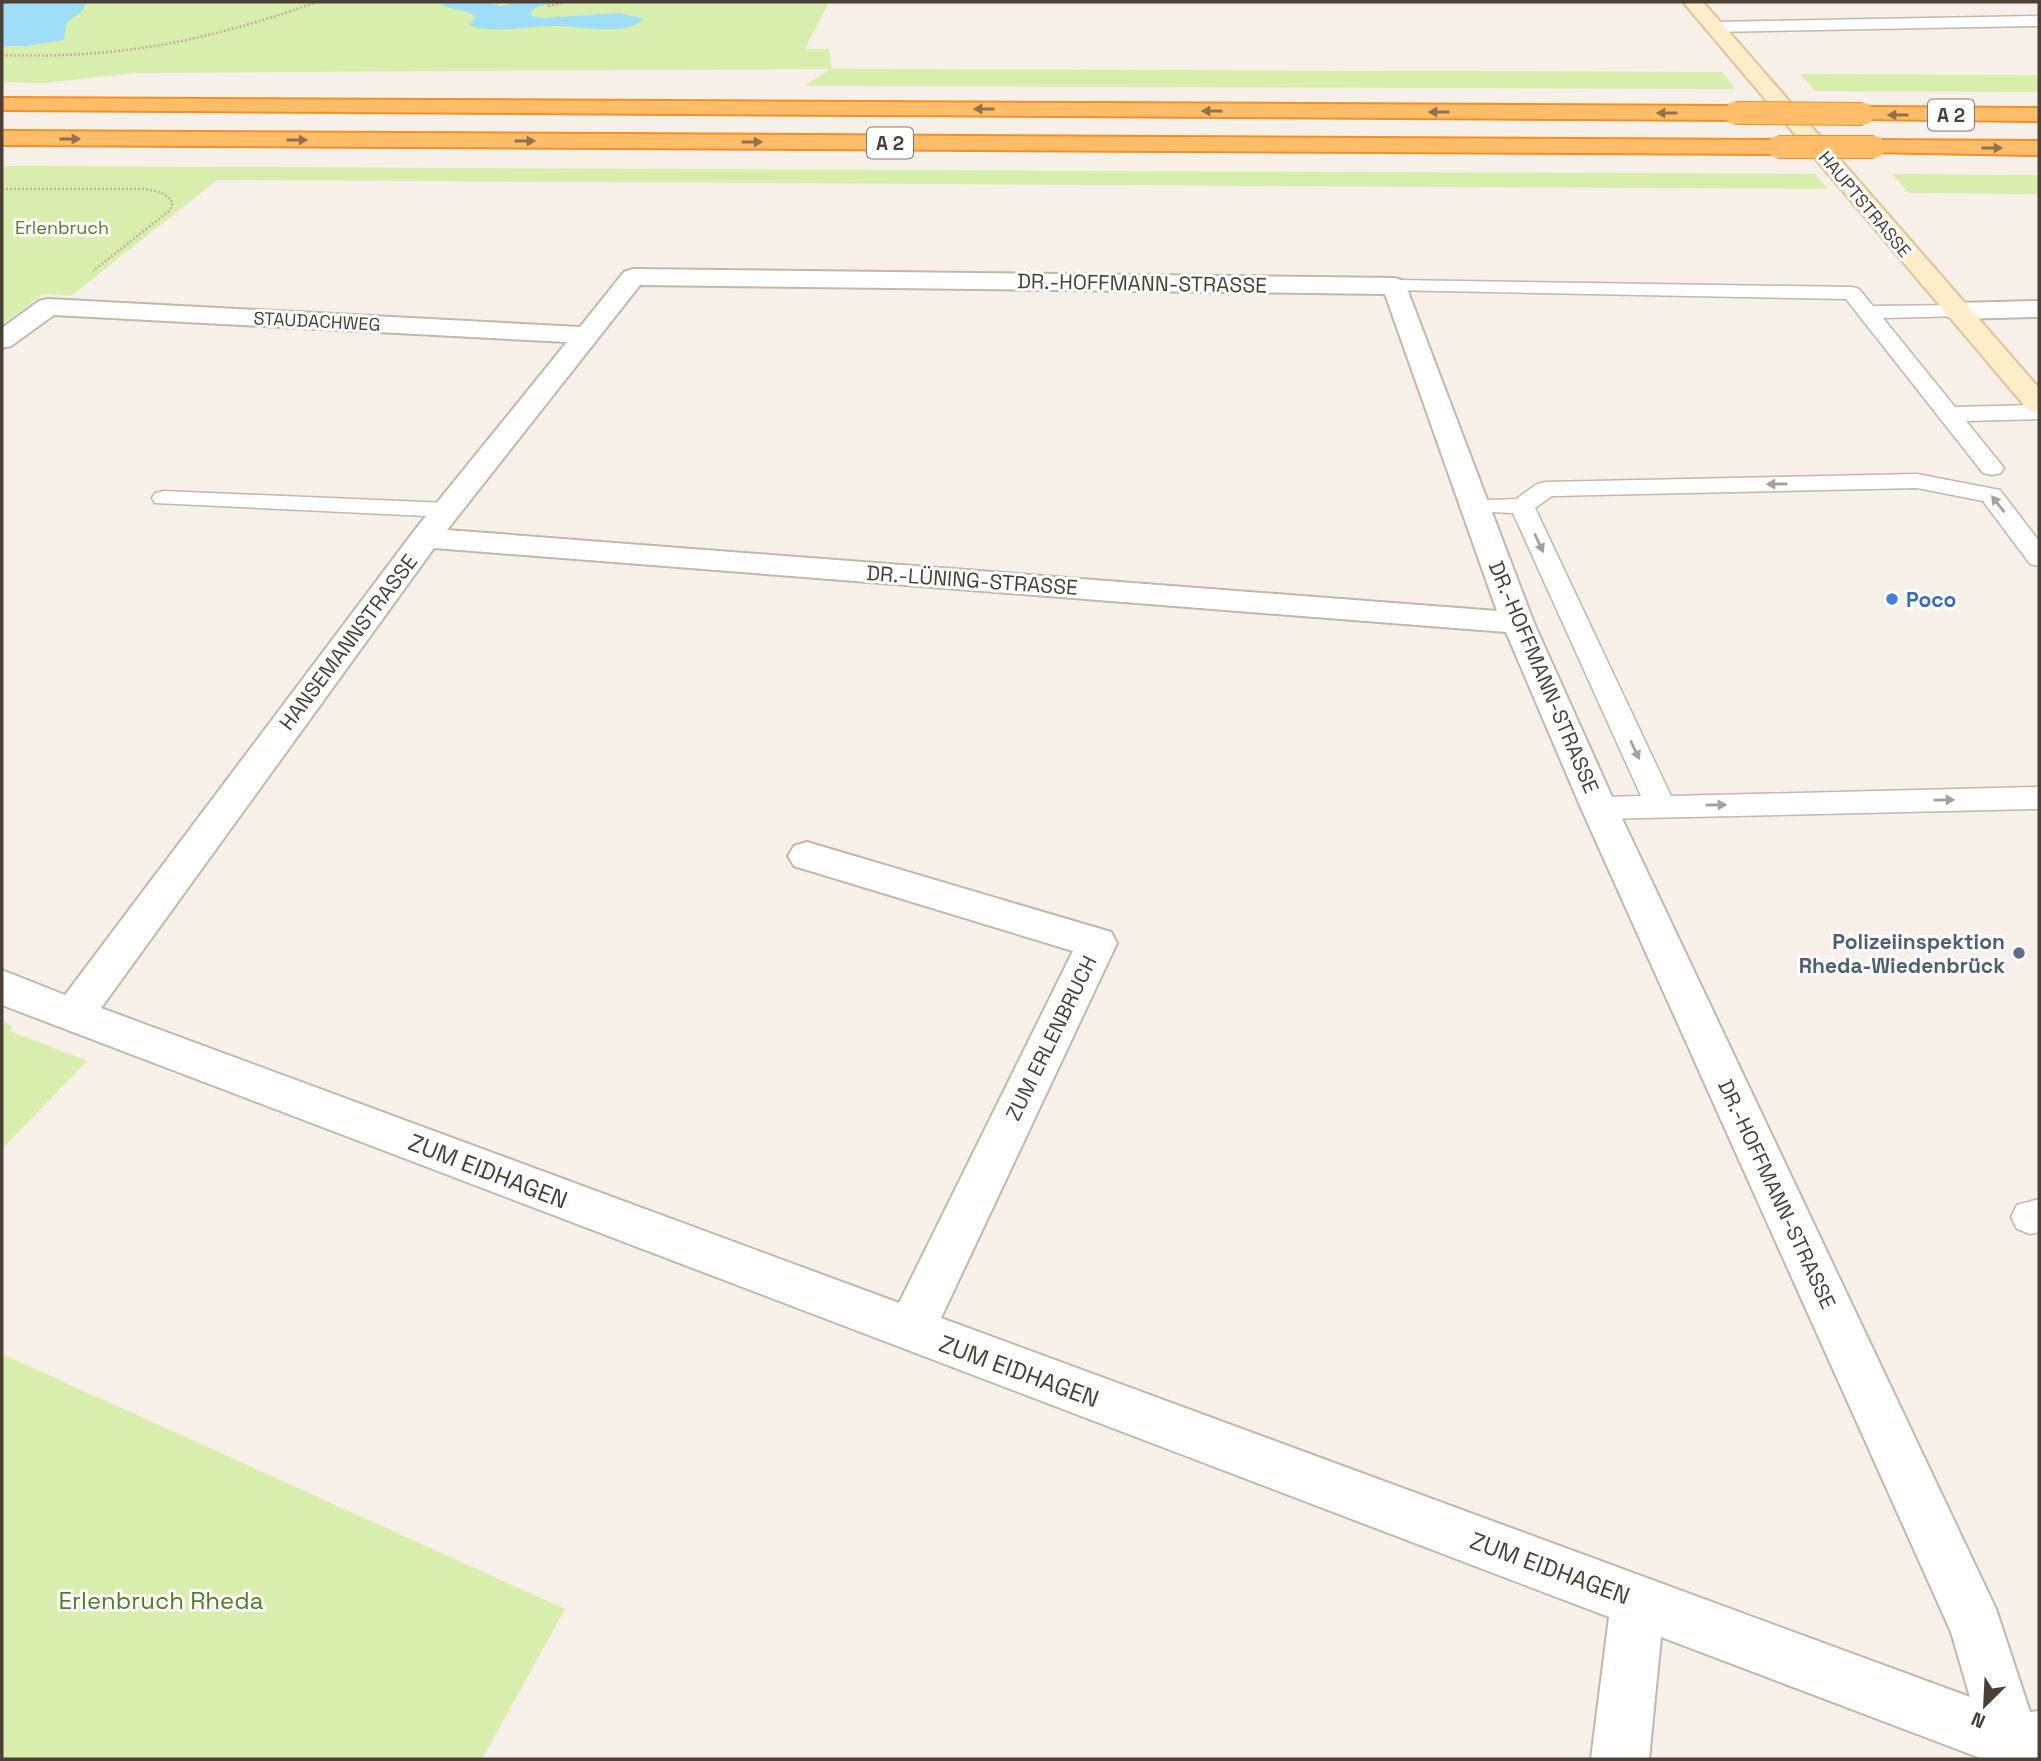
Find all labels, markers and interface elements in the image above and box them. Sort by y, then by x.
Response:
road number: A 2 [1928,99,1974,130]
one-way arrow [973,103,995,115]
one-way arrow [1200,105,1222,117]
one-way arrow [1428,106,1450,118]
one-way arrow [1655,107,1677,119]
one-way arrow [1886,109,1908,120]
road number: A 2 [867,127,913,158]
one-way arrow [59,133,81,145]
one-way arrow [287,134,309,146]
one-way arrow [514,135,536,147]
one-way arrow [742,137,764,148]
one-way arrow [1981,142,2003,154]
street label: HAUPTSTRASSE [1814,146,1916,262]
park label: Erlenbruch [15,216,109,239]
street label: DR.-HOFFMANN-STRASSE [1017,267,1267,299]
street label: STAUDACHWEG [253,306,381,336]
one-way arrow [1765,478,1787,490]
one-way arrow [1992,495,2006,513]
one-way arrow [1533,533,1545,553]
street label: HANSEMANNSTRASSE [273,549,423,735]
street label: DR.-HOFFMANN-STRASSE [1483,557,1605,797]
street label: DR.-LÜNING-STRASSE [865,559,1079,601]
place label: Poco [1906,586,1956,613]
marker: Poco [1884,591,1900,607]
one-way arrow [1629,740,1640,760]
one-way arrow [1933,794,1955,806]
one-way arrow [1706,799,1728,811]
place label: Polizeiinspektion Rheda-Wiedenbrück [1799,928,2005,979]
marker: Polizeiinspektion Rheda-Wiedenbrück [2011,945,2027,961]
street label: ZUM ERLENBRUCH [999,951,1103,1125]
street label: DR.-HOFFMANN-STRASSE [1712,1075,1842,1313]
street label: ZUM EIDHAGEN [404,1126,572,1216]
street label: ZUM EIDHAGEN [935,1328,1103,1414]
street label: ZUM EIDHAGEN [1466,1525,1634,1611]
park label: Erlenbruch Rheda [58,1585,264,1616]
north arrow [1950,1670,2020,1740]
text: N [1967,1706,1989,1734]

